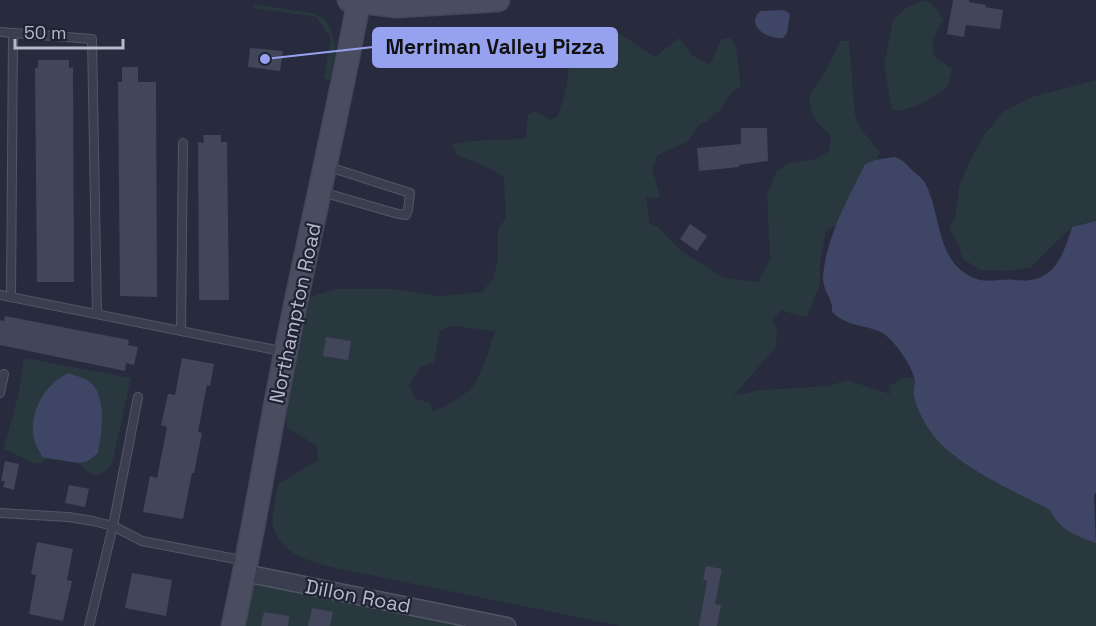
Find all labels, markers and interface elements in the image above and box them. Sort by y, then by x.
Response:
scale bar [15,12,123,50]
text: 50 m [24,21,66,44]
callout: Merriman Valley Pizza [373,28,617,67]
text: Merriman Valley Pizza [385,33,605,60]
street label: Northampton Road [263,221,327,405]
street label: Dillon Road [303,573,413,619]

